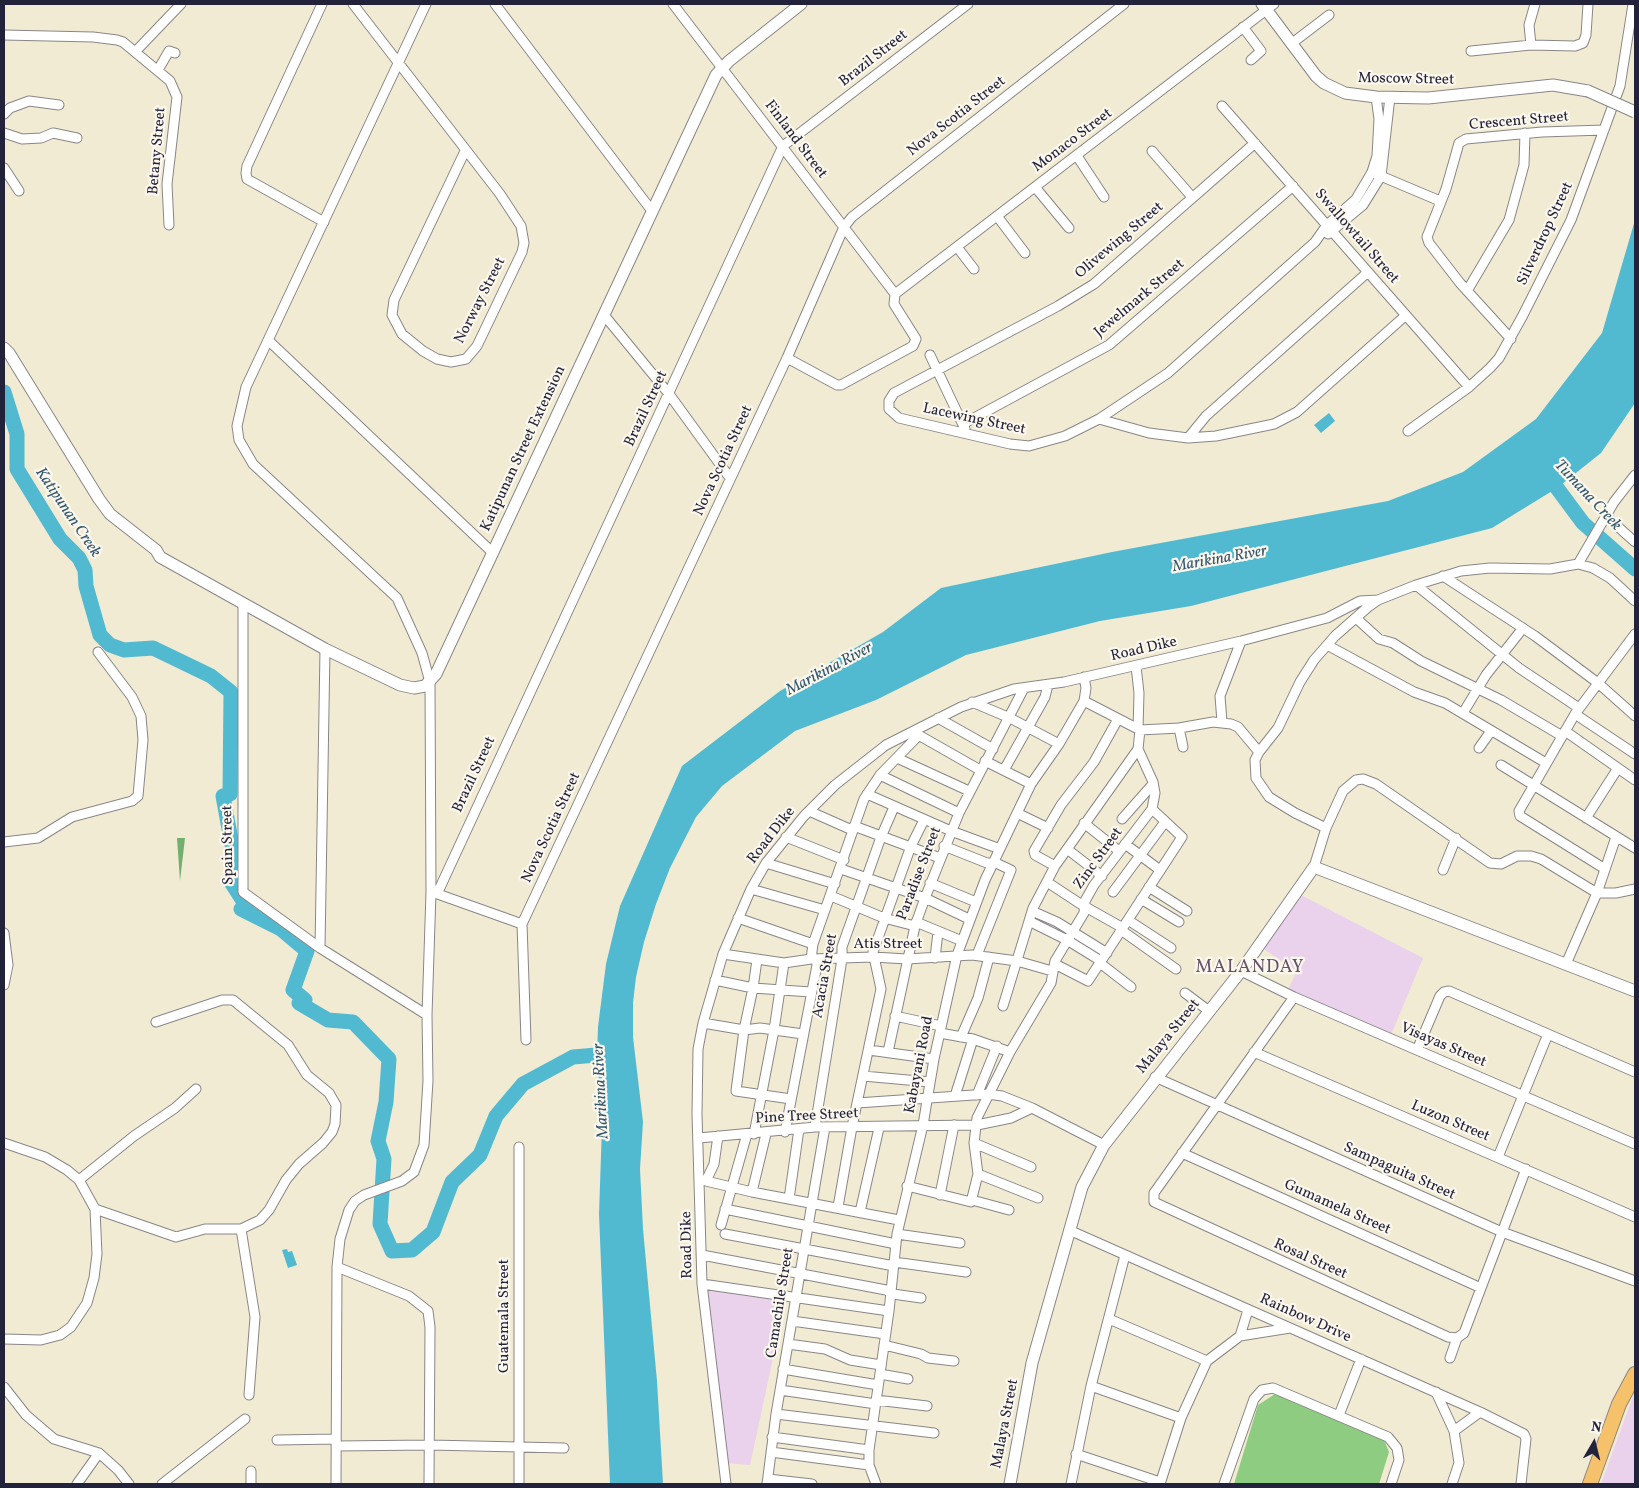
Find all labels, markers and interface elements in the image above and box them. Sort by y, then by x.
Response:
street label: Brazil Street [836,27,912,91]
street label: Moscow Street [1358,70,1454,90]
street label: Nova Scotia Street [904,73,1010,161]
street label: Finland Street [760,97,830,183]
street label: Monaco Street [1030,105,1116,177]
street label: Betany Street [145,106,171,196]
street label: Crescent Street [1468,109,1570,135]
street label: Silverdrop Street [1514,179,1578,289]
street label: Swallowtail Street [1310,186,1402,288]
street label: Olivewing Street [1072,199,1168,283]
street label: Norway Street [452,255,510,347]
street label: Jewelmark Street [1091,256,1189,342]
street label: Katipunan Street Extension [478,363,570,535]
street label: Brazil Street [622,368,672,450]
street label: Lacewing Street [921,400,1027,440]
street label: Nova Scotia Street [691,403,757,519]
water label: Tumana Creek [1549,457,1625,535]
water label: Katipunan Creek [30,465,104,561]
water label: Marikina River [1171,542,1269,578]
street label: Road Dike [1109,634,1179,666]
water label: Marikina River [783,639,877,701]
street label: Brazil Street [450,734,500,816]
street label: Nova Scotia Street [519,770,585,886]
street label: Road Dike [744,804,800,868]
street label: Spain Street [219,805,239,885]
street label: Paradise Street [894,825,946,923]
street label: Zinc Street [1071,825,1127,893]
street label: Acacia Street [810,932,842,1020]
street label: Atis Street [854,936,922,954]
district label: MALANDAY [1195,958,1305,980]
street label: Malaya Street [1133,996,1205,1078]
street label: Kabayani Road [902,1015,938,1115]
street label: Visayas Street [1397,1020,1489,1072]
water label: Marikina River [590,1043,614,1139]
street label: Luzon Street [1408,1097,1492,1147]
street label: Pine Tree Street [755,1105,859,1129]
street label: Sampaguita Street [1340,1139,1458,1205]
street label: Gumamela Street [1281,1176,1393,1240]
street label: Road Dike [678,1211,698,1279]
street label: Rosal Street [1270,1236,1350,1284]
street label: Camachile Street [763,1246,799,1360]
street label: Guatemala Street [496,1259,514,1373]
street label: Rainbow Drive [1256,1291,1354,1347]
street label: Malaya Street [988,1378,1024,1470]
north arrow [1569,1418,1619,1468]
text: N [1590,1418,1603,1438]

